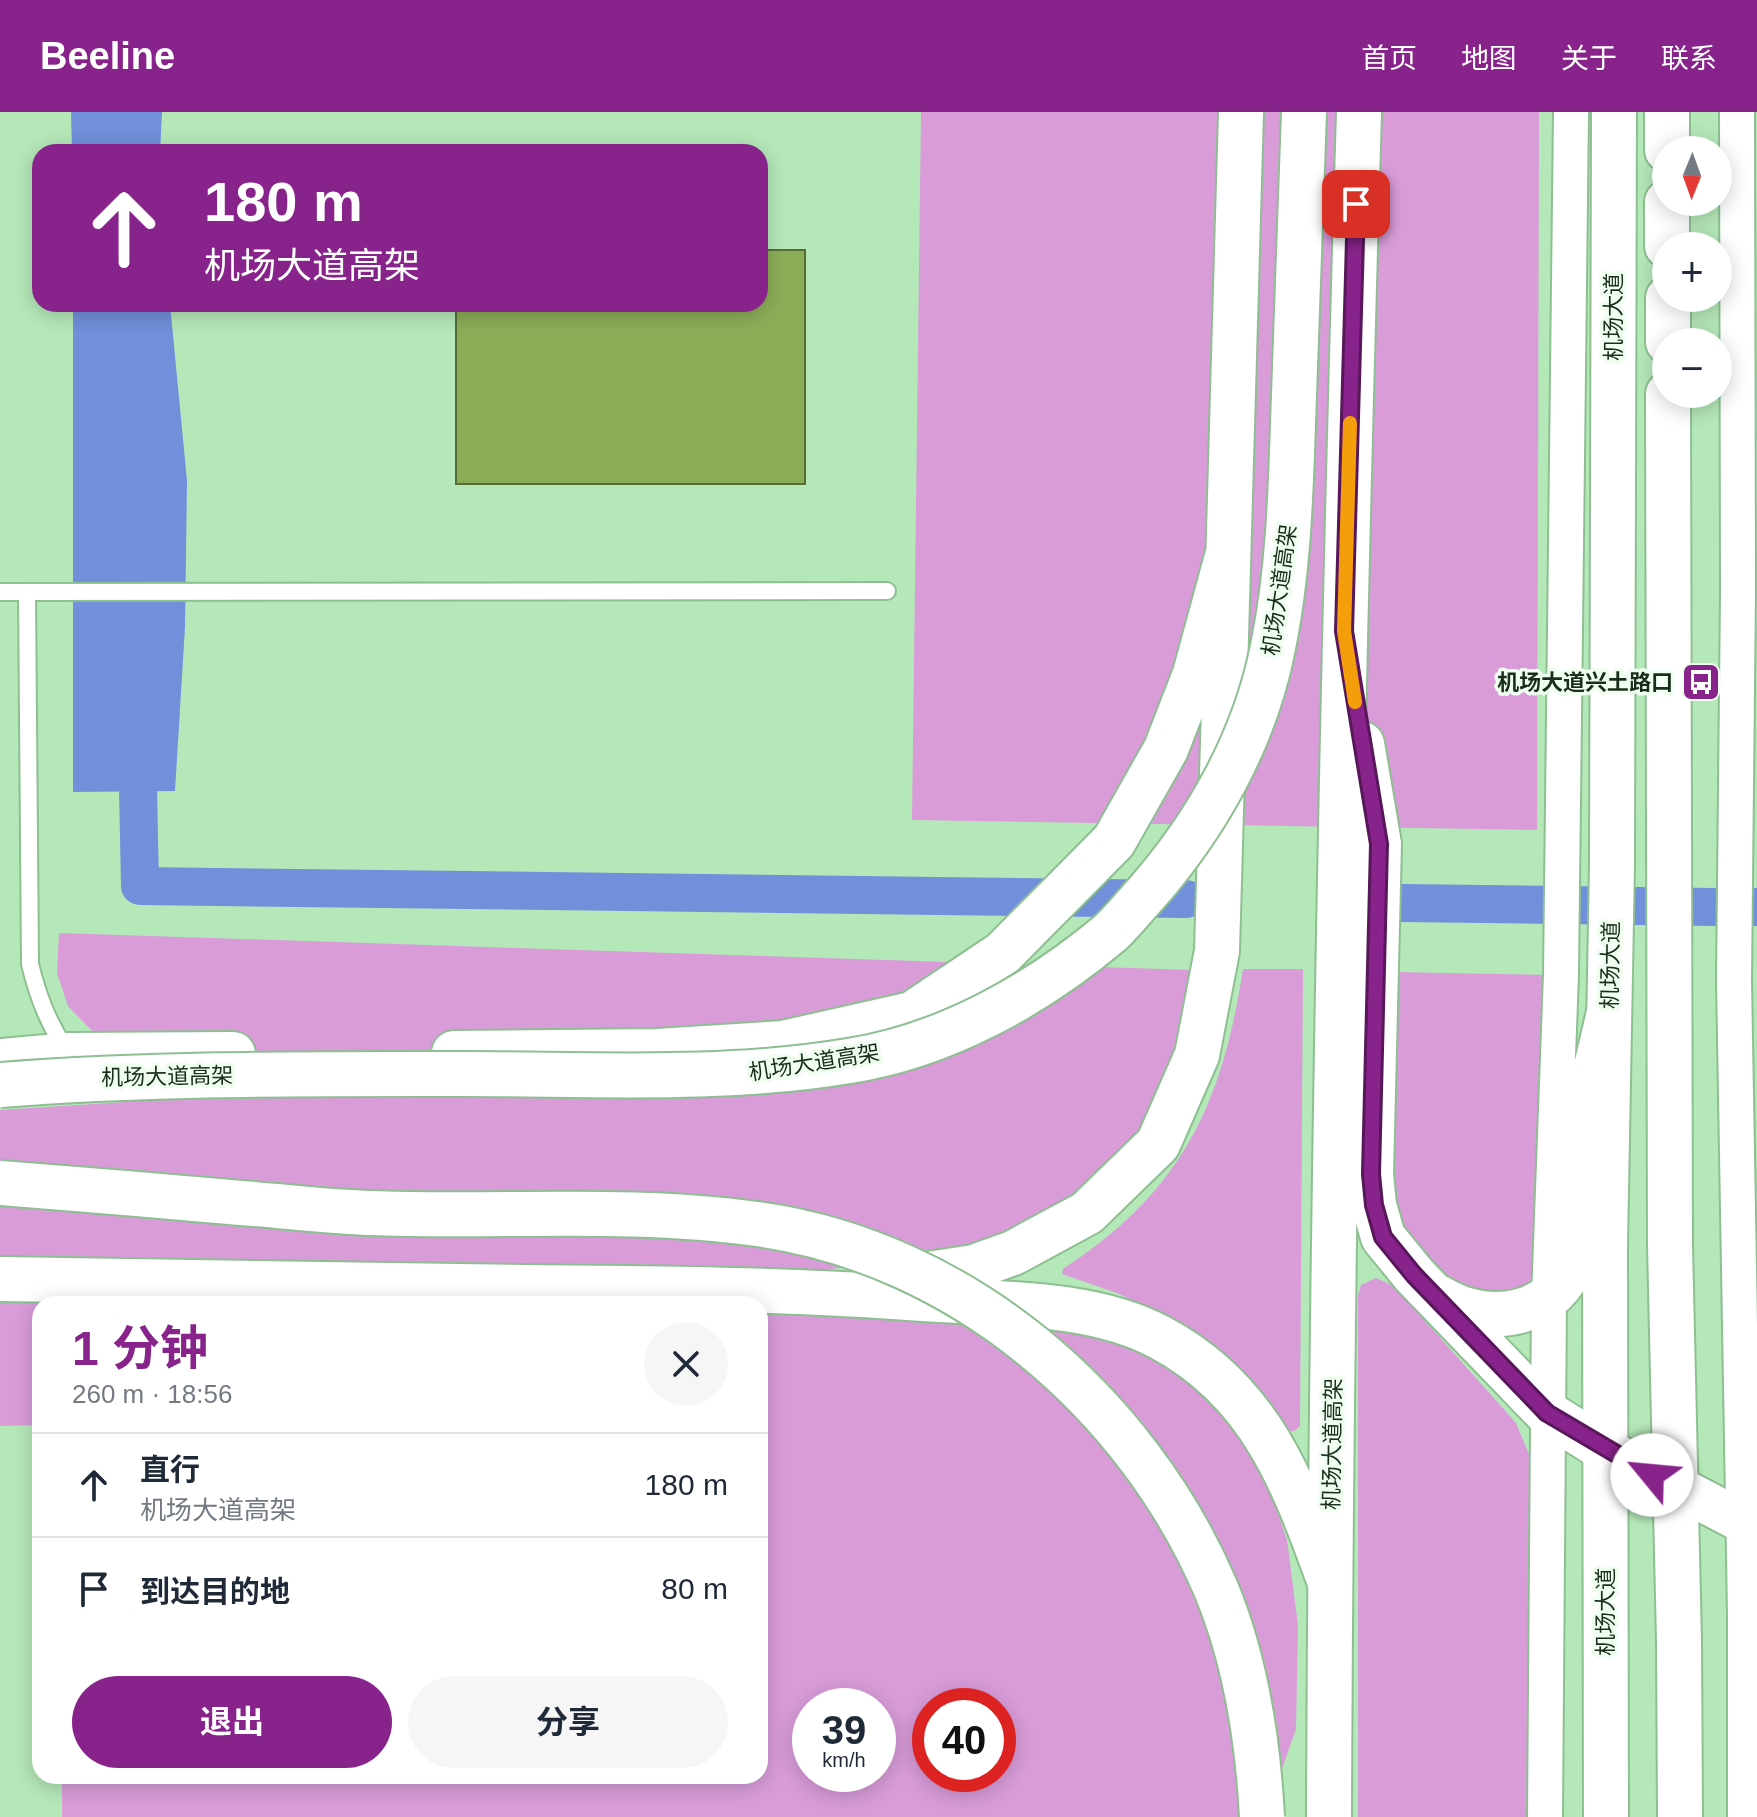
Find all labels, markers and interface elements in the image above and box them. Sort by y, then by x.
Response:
text: Beeline [40,35,175,77]
text: 首页 [1361,43,1417,74]
text: 地图 [1461,43,1517,74]
text: 关于 [1561,43,1617,74]
text: 联系 [1661,43,1717,74]
north arrow [1652,136,1732,216]
map controls [1652,136,1732,408]
text: 180 m [204,170,363,233]
pin [1322,170,1390,238]
icon: ahead [72,176,176,280]
icon: arrive [1334,182,1378,226]
button: + [1652,232,1732,312]
text: 机场大道高架 [204,245,420,286]
street label: 机场大道 [1601,273,1626,361]
button: − [1652,328,1732,408]
street label: 机场大道高架 [1258,523,1301,657]
bus stop icon: 机场大道兴土路口 [1680,661,1722,703]
place label: 机场大道兴土路口 [1497,670,1673,695]
street label: 机场大道 [1597,921,1624,1009]
street label: 机场大道高架 [747,1040,881,1085]
street label: 机场大道高架 [101,1063,233,1090]
text: 1 分钟 [72,1322,208,1375]
button: close [644,1322,728,1406]
street label: 机场大道高架 [1319,1378,1346,1510]
text: 260 m · 18:56 [72,1379,232,1409]
position arrow [1610,1433,1694,1517]
text: 直行 [140,1453,200,1486]
icon: ahead [72,1463,116,1507]
text: 180 m [645,1468,728,1501]
text: 机场大道高架 [140,1495,296,1525]
icon: arrive [72,1567,116,1611]
street label: 机场大道 [1593,1568,1618,1656]
text: 80 m [661,1572,728,1605]
text: 到达目的地 [140,1575,290,1608]
button: 退出 [72,1676,392,1768]
button: 分享 [408,1676,728,1768]
speed limit sign: 40 [912,1688,1016,1792]
text: 39 [822,1708,866,1752]
text: km/h [822,1749,866,1771]

